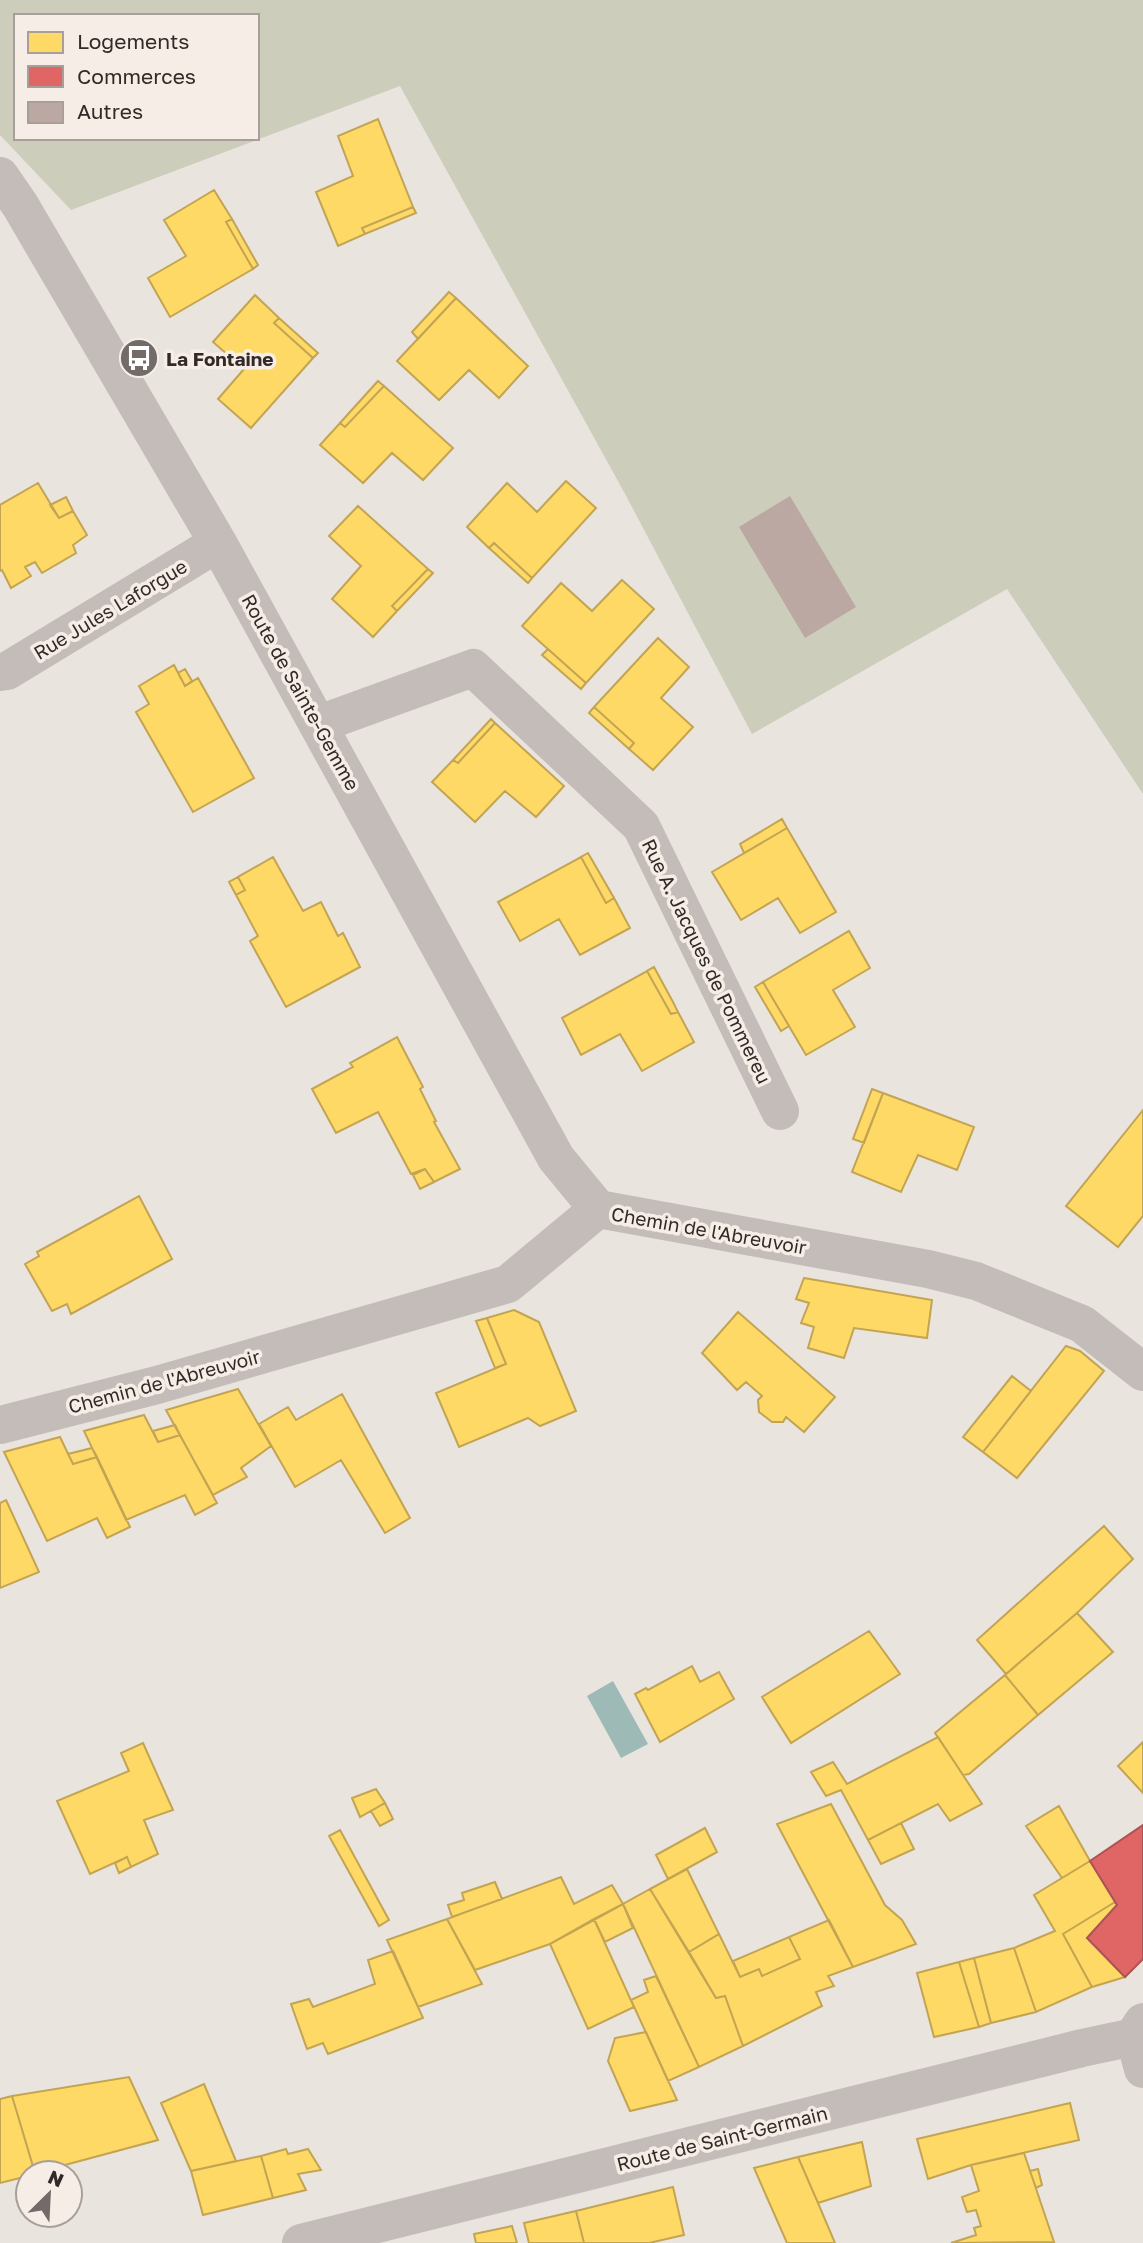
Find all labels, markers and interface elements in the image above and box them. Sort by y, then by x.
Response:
legend [14,14,259,140]
text: Logements [77,28,189,54]
text: Commerces [77,63,196,89]
text: Autres [77,98,143,124]
bus stop icon: La Fontaine [118,337,160,379]
place label: La Fontaine [166,347,273,370]
street label: Rue Jules Laforgue [29,554,191,664]
street label: Route de Sainte-Gemme [237,590,365,794]
street label: Rue A. Jacques de Pommereu [638,835,776,1087]
street label: Chemin de l'Abreuvoir [610,1202,809,1259]
street label: Chemin de l'Abreuvoir [66,1344,263,1418]
street label: Route de Saint-Germain [614,2101,830,2175]
north arrow [14,2159,84,2229]
text: N [45,2165,67,2191]

